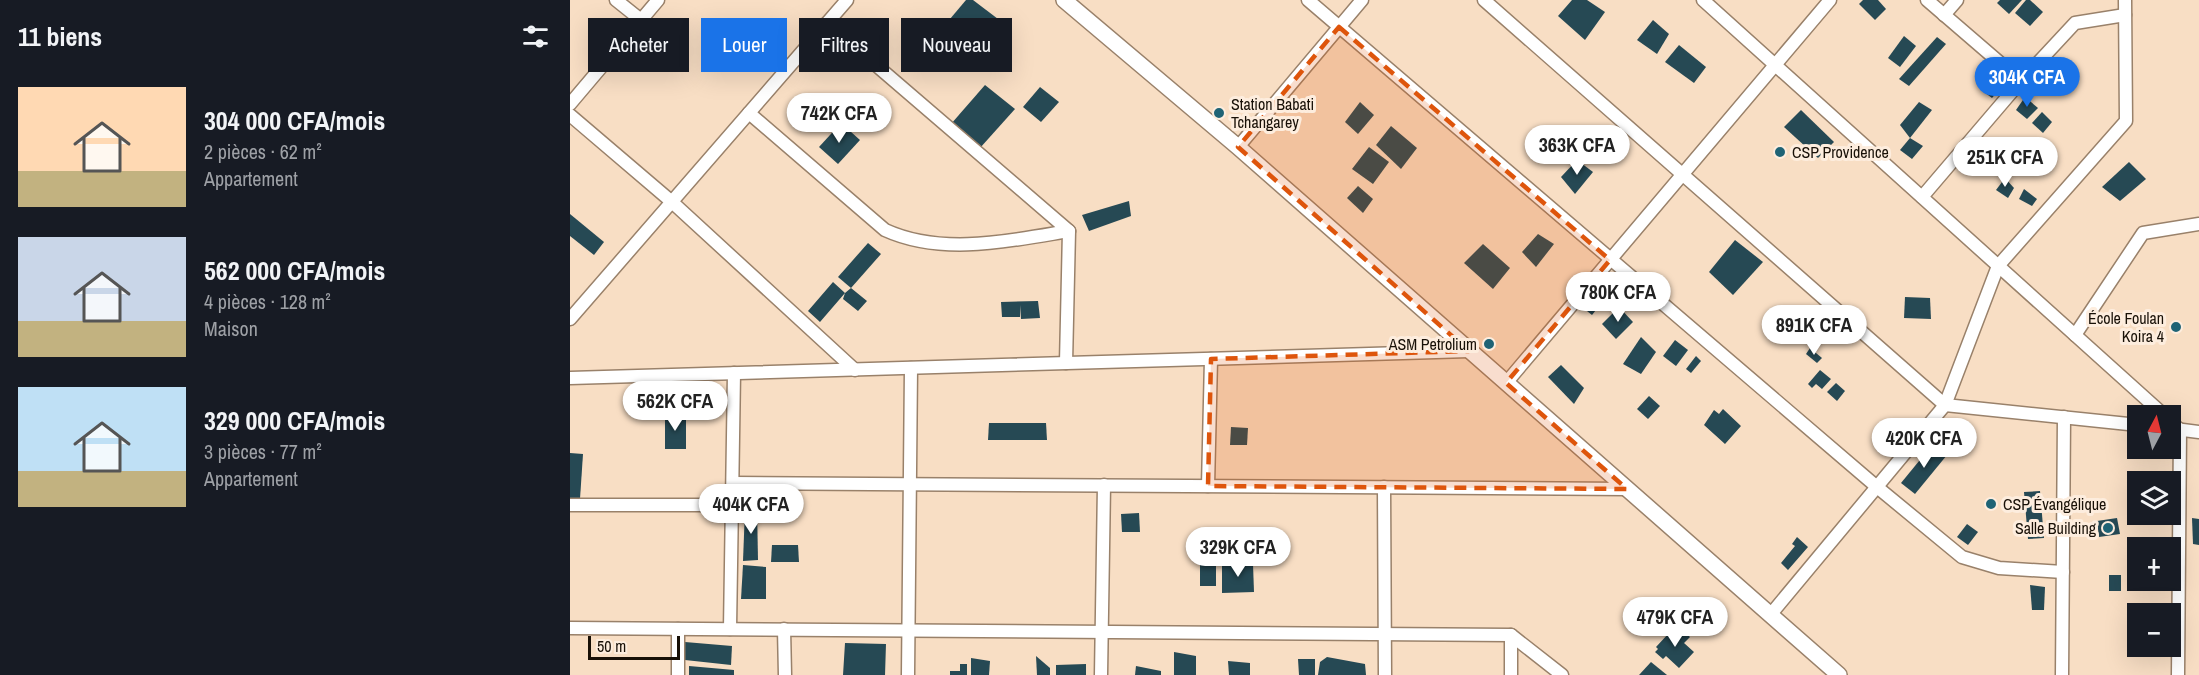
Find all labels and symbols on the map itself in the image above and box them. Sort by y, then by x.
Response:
pin: 304K CFA [1965,57,2089,108]
pin: 742K CFA [777,93,901,144]
place label: Station Babati Tchangarey [1231,93,1314,133]
marker: Station Babati Tchangarey [1212,106,1226,120]
pin: 363K CFA [1515,125,1639,176]
pin: 251K CFA [1943,137,2067,188]
place label: CSP Providence [1792,141,1889,163]
marker: CSP Providence [1773,145,1787,159]
pin: 780K CFA [1556,272,1680,323]
pin: 891K CFA [1752,305,1876,356]
place label: École Foulan Koira 4 [2088,307,2164,347]
marker: École Foulan Koira 4 [2169,320,2183,334]
place label: ASM Petrolium [1388,333,1477,355]
marker: ASM Petrolium [1482,337,1496,351]
pin: 562K CFA [613,381,737,432]
north arrow [2127,405,2181,459]
pin: 420K CFA [1862,418,1986,469]
pin: 404K CFA [689,484,813,535]
place label: CSP Évangélique [2003,493,2106,515]
marker: CSP Évangélique [1984,497,1998,511]
place label: Salle Building [2015,517,2097,539]
marker: Salle Building [2101,521,2115,535]
pin: 329K CFA [1176,527,1300,578]
pin: 479K CFA [1613,597,1737,648]
scale bar [588,633,680,660]

